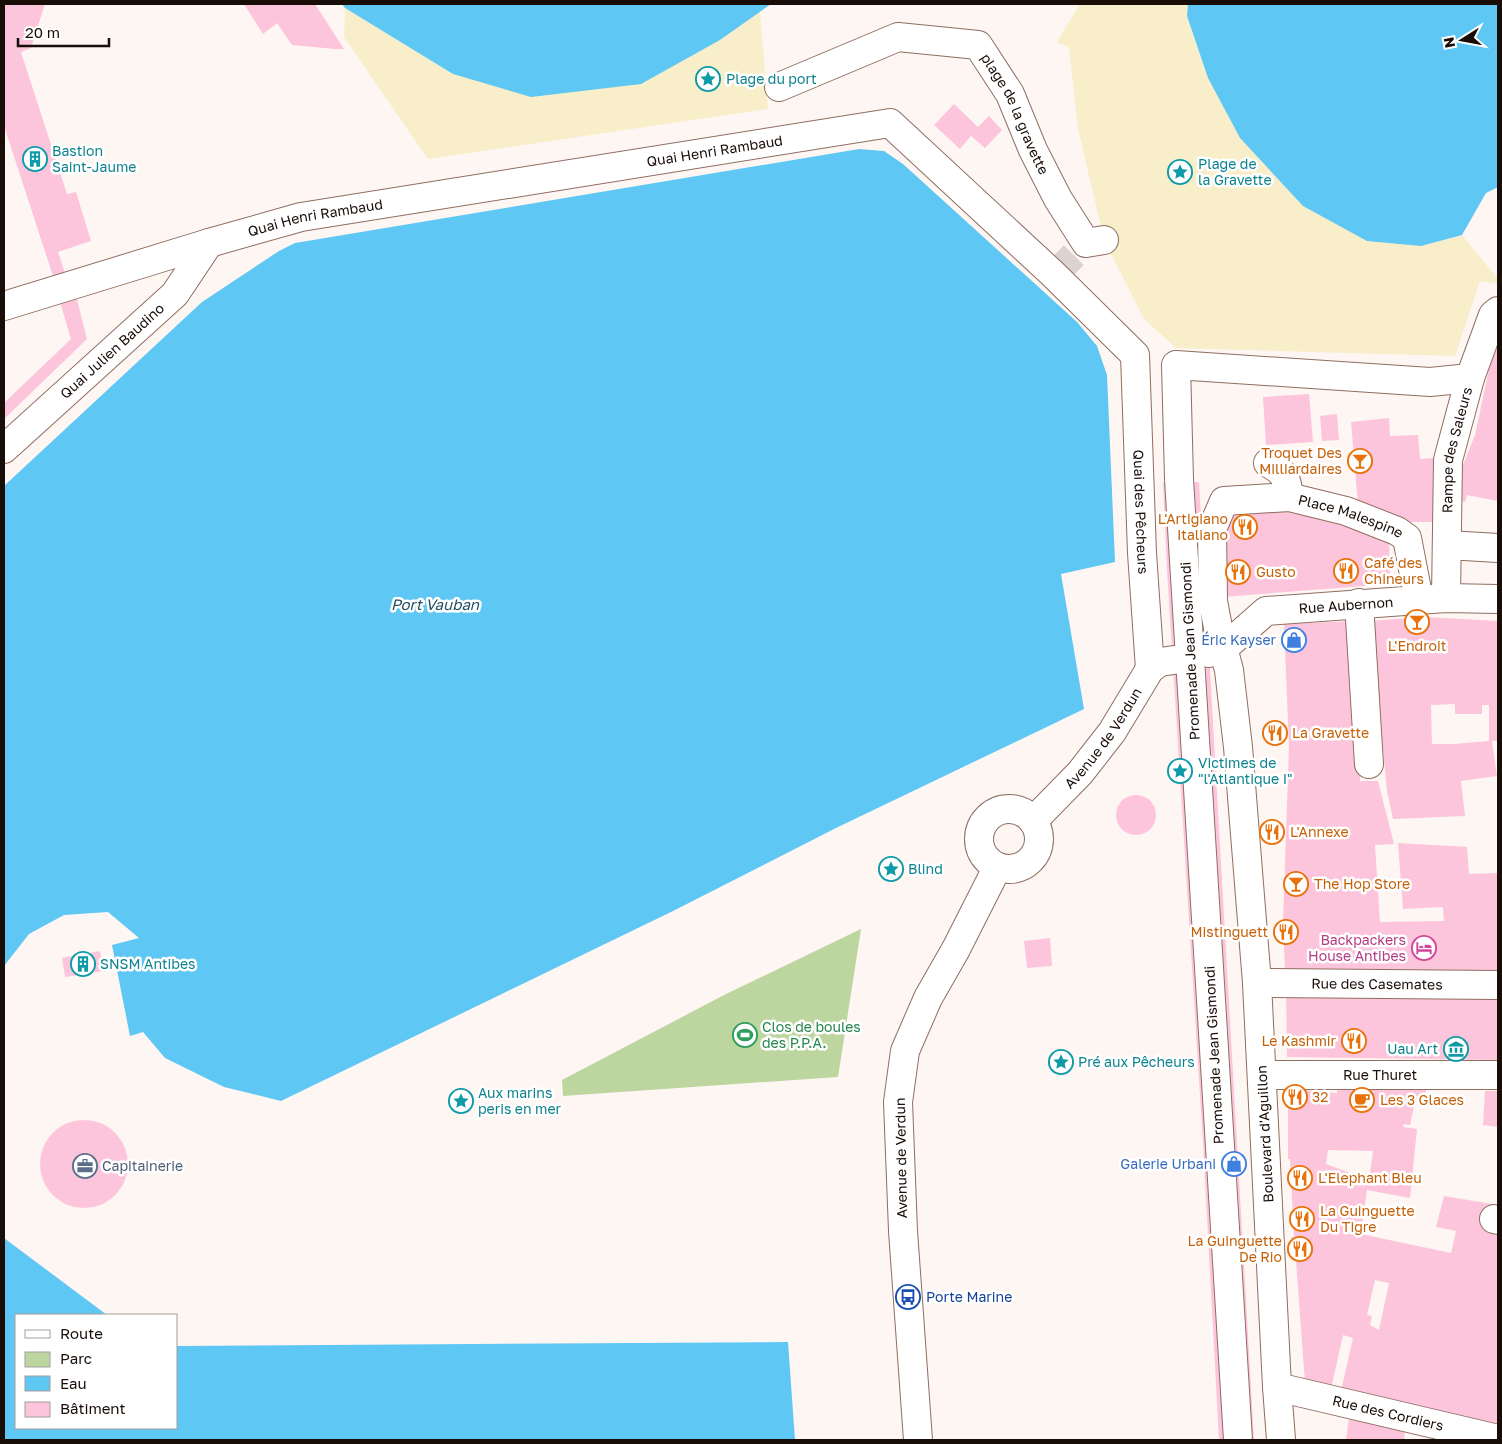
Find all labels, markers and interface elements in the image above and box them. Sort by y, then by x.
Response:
scale bar [18,15,109,47]
north arrow [1437,15,1487,65]
text: 20 m [25,23,60,41]
text: N [1439,36,1458,49]
street label: plage de la gravette [978,50,1053,177]
place icon: Plage du port [695,66,721,92]
place label: Plage du port [726,70,817,87]
street label: Quai Henri Rambaud [645,131,784,170]
place label: Bastion Saint-Jaume [52,142,136,175]
building icon: Bastion Saint-Jaume [22,146,48,172]
place label: Plage de la Gravette [1198,155,1272,188]
place icon: Plage de la Gravette [1167,159,1193,185]
street label: Quai Henri Rambaud [246,195,384,240]
street label: Quai Julien Baudino [56,299,167,402]
street label: Rampe des Saleurs [1438,385,1475,513]
place label: Troquet Des Milliardaires [1259,444,1342,477]
bar icon: Troquet Des Milliardaires [1347,448,1373,474]
street label: Quai des Pêcheurs [1130,449,1152,575]
street label: Place Malespine [1296,491,1407,541]
place label: L'Artigiano Italiano [1158,510,1228,543]
restaurant icon: L'Artigiano Italiano [1232,514,1258,540]
place label: Café des Chineurs [1364,554,1424,587]
restaurant icon: Café des Chineurs [1333,558,1359,584]
restaurant icon: Gusto [1225,559,1251,585]
street label: Promenade Jean Gismondi [1176,561,1203,741]
place label: Gusto [1256,563,1296,580]
street label: Rue Aubernon [1298,593,1394,617]
water label: Port Vauban [391,595,480,613]
bar icon: L'Endroit [1404,609,1430,635]
shop icon: Éric Kayser [1281,627,1307,653]
place label: Éric Kayser [1201,631,1277,648]
place label: L'Endroit [1388,637,1446,654]
street label: Avenue de Verdun [1061,684,1145,792]
restaurant icon: La Gravette [1262,720,1288,746]
place label: La Gravette [1292,724,1369,741]
place label: Victimes de "l'Atlantique I" [1198,754,1293,787]
place icon: Victimes de "l'Atlantique I" [1167,758,1193,784]
restaurant icon: L'Annexe [1259,819,1285,845]
place label: L'Annexe [1290,823,1349,840]
place icon: Blind [878,856,904,882]
place label: Blind [908,860,943,877]
bar icon: The Hop Store [1283,871,1309,897]
place label: The Hop Store [1314,875,1410,892]
restaurant icon: Mistinguett [1273,919,1299,945]
place label: Mistinguett [1191,923,1268,940]
place label: Backpackers House Antibes [1308,931,1406,964]
hotel icon: Backpackers House Antibes [1411,935,1437,961]
building icon: SNSM Antibes [70,951,96,977]
place label: SNSM Antibes [100,955,195,972]
street label: Promenade Jean Gismondi [1200,965,1227,1145]
street label: Rue des Casemates [1311,974,1443,993]
place label: Clos de boules des P.P.A. [762,1018,861,1051]
sports icon: Clos de boules des P.P.A. [732,1022,758,1048]
restaurant icon: Le Kashmir [1341,1028,1367,1054]
place label: Le Kashmir [1261,1032,1337,1049]
museum icon: Uau Art [1443,1036,1469,1062]
place label: Uau Art [1387,1040,1438,1057]
place icon: Pré aux Pêcheurs [1048,1049,1074,1075]
place label: Pré aux Pêcheurs [1078,1053,1195,1070]
street label: Boulevard d'Aguillon [1252,1065,1277,1203]
street label: Rue Thuret [1343,1066,1417,1083]
place label: Aux marins peris en mer [478,1084,562,1117]
restaurant icon: 32 [1282,1084,1308,1110]
cafe icon: Les 3 Glaces [1349,1087,1375,1113]
place icon: Aux marins peris en mer [448,1088,474,1114]
place label: 32 [1312,1088,1328,1105]
place label: Les 3 Glaces [1380,1091,1464,1108]
street label: Avenue de Verdun [891,1097,910,1219]
shop icon: Galerie Urbani [1221,1151,1247,1177]
office icon: Capitainerie [72,1153,98,1179]
place label: Galerie Urbani [1120,1155,1216,1172]
place label: Capitainerie [102,1157,183,1174]
restaurant icon: L'Elephant Bleu [1287,1165,1313,1191]
place label: L'Elephant Bleu [1318,1169,1422,1186]
place label: La Guinguette Du Tigre [1320,1202,1415,1235]
restaurant icon: La Guinguette Du Tigre [1289,1206,1315,1232]
place label: La Guinguette De Rio [1187,1232,1282,1265]
restaurant icon: La Guinguette De Rio [1287,1236,1313,1262]
bus stop icon: Porte Marine [895,1284,921,1310]
place label: Porte Marine [926,1288,1012,1305]
legend [15,1314,178,1429]
text: Route [60,1324,103,1342]
text: Parc [60,1349,92,1367]
text: Eau [60,1374,87,1392]
street label: Rue des Cordiers [1331,1391,1445,1434]
text: Bâtiment [60,1399,125,1417]

